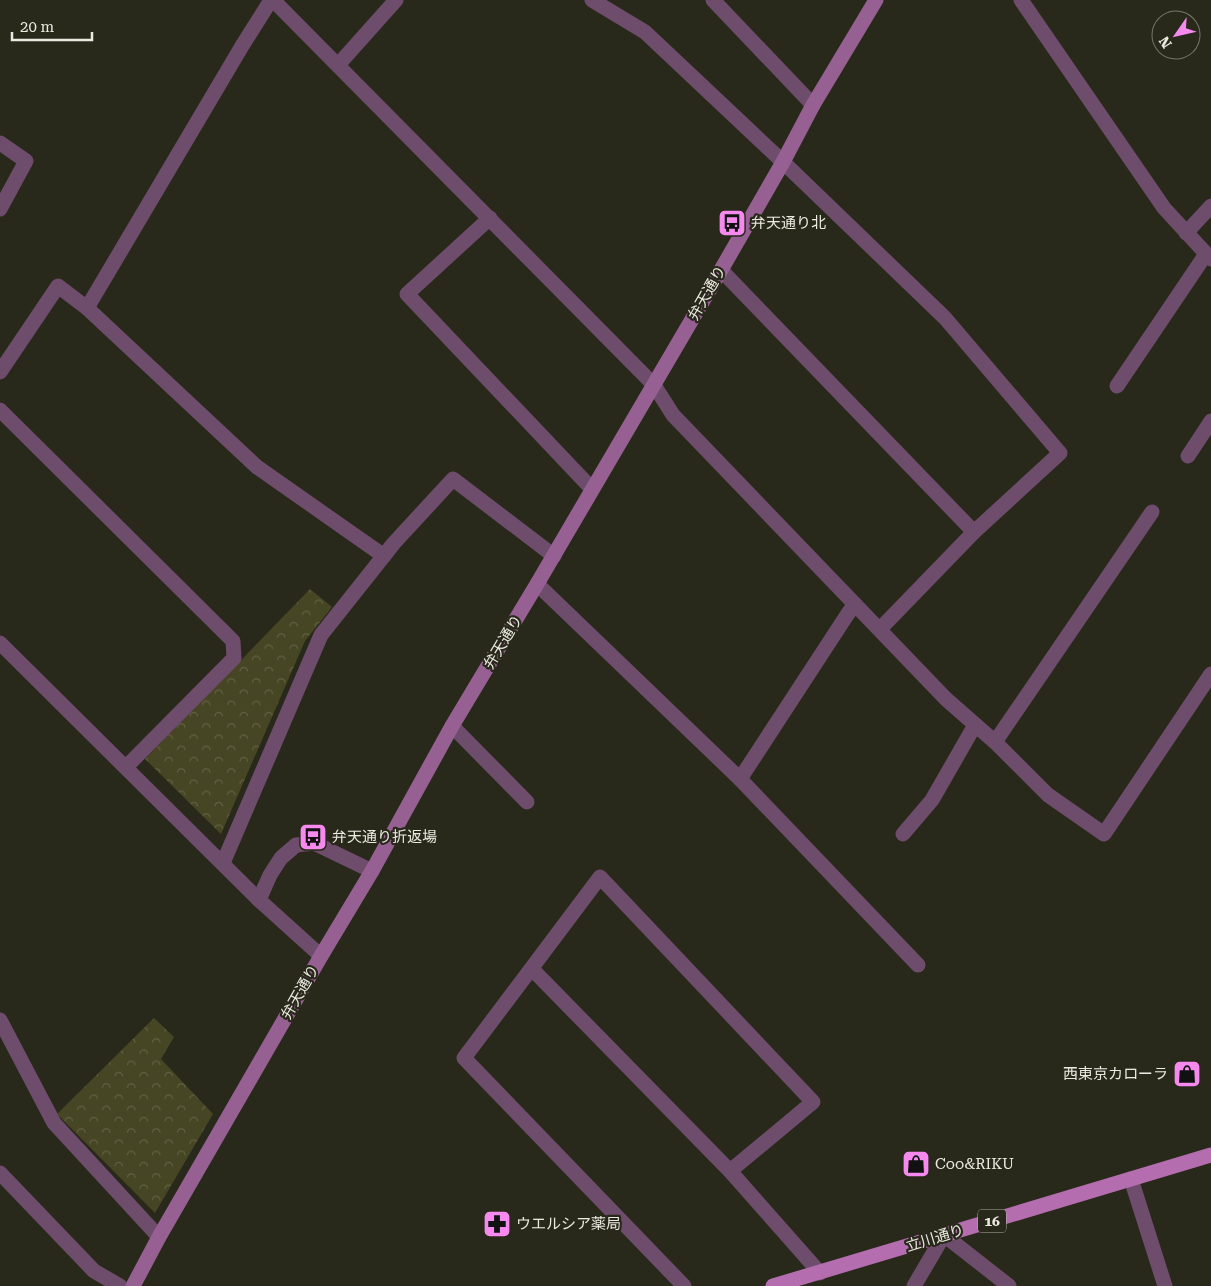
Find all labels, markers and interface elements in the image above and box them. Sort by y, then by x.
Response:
scale bar [12,10,92,42]
north arrow [1151,10,1201,60]
text: 20 m [20,18,55,36]
text: N [1155,33,1175,51]
bus stop icon: 弁天通り北 [717,208,747,238]
place label: 弁天通り北 [751,214,826,232]
street label: 弁天通り [684,263,730,323]
street label: 弁天通り [480,612,526,672]
bus stop icon: 弁天通り折返場 [298,822,328,852]
place label: 弁天通り折返場 [332,828,437,846]
street label: 弁天通り [277,962,323,1022]
shop icon: 西東京カローラ [1172,1059,1202,1089]
place label: 西東京カローラ [1063,1065,1168,1083]
shop icon: Coo&RIKU [901,1149,931,1179]
place label: Coo&RIKU [935,1155,1014,1173]
pharmacy icon: ウエルシア薬局 [482,1209,512,1239]
road number: 16 [978,1210,1006,1232]
place label: ウエルシア薬局 [516,1215,621,1233]
street label: 立川通り [904,1221,966,1255]

